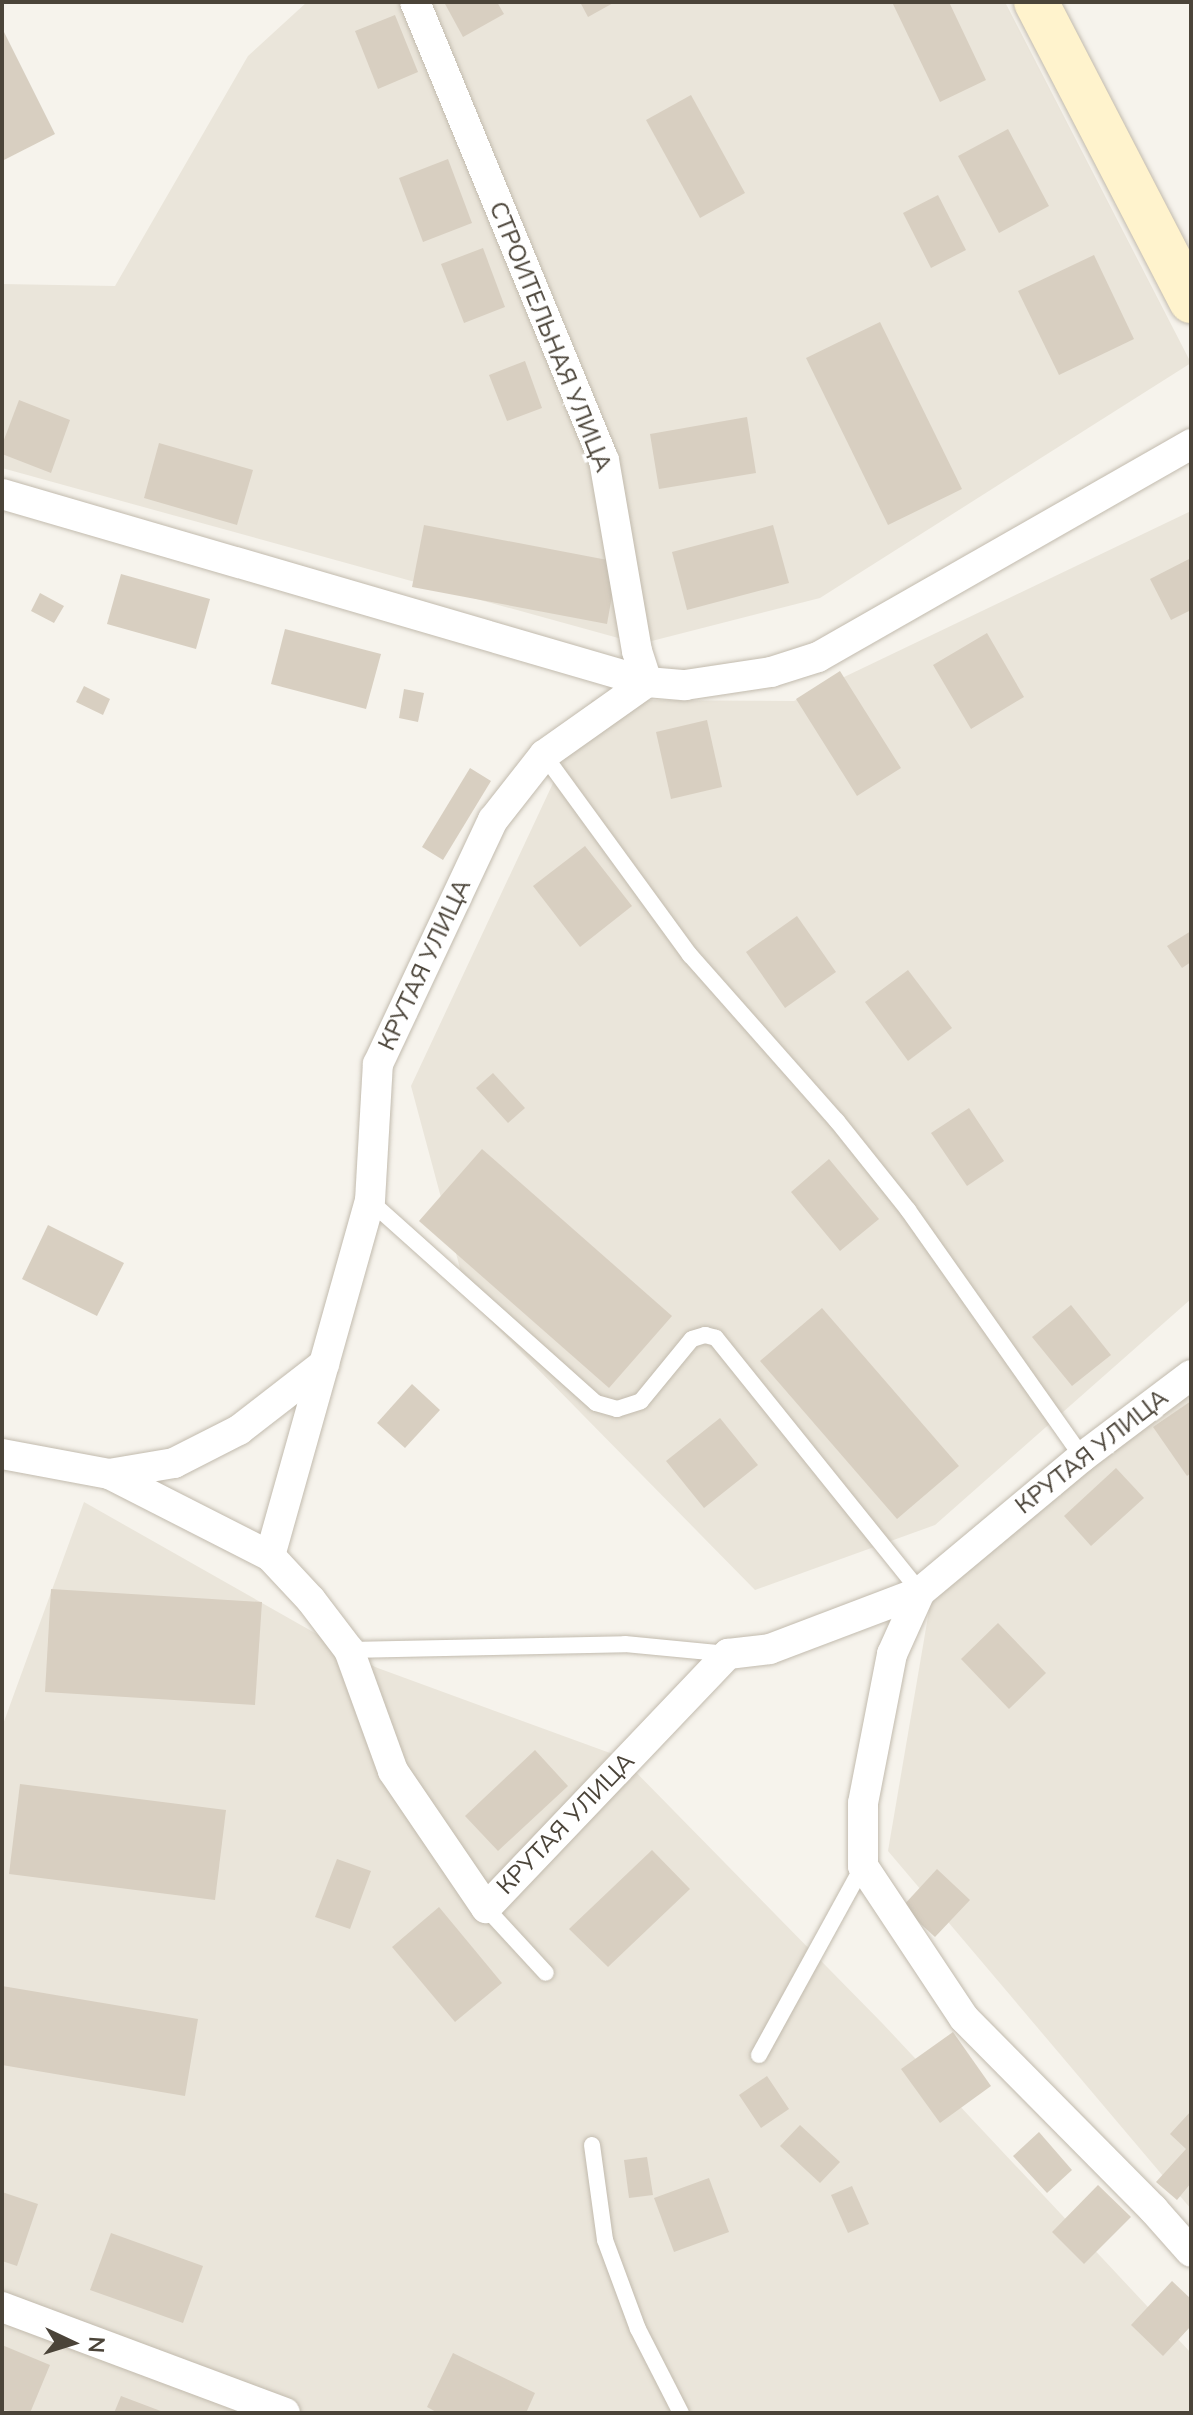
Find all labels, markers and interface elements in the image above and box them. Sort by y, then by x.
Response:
street label: СТРОИТЕЛЬНАЯ УЛИЦА [483,198,617,476]
street label: КРУТАЯ УЛИЦА [373,875,477,1055]
street label: КРУТАЯ УЛИЦА [1010,1383,1174,1521]
street label: КРУТАЯ УЛИЦА [491,1747,641,1901]
north arrow [32,2303,112,2383]
text: N [80,2335,111,2354]

